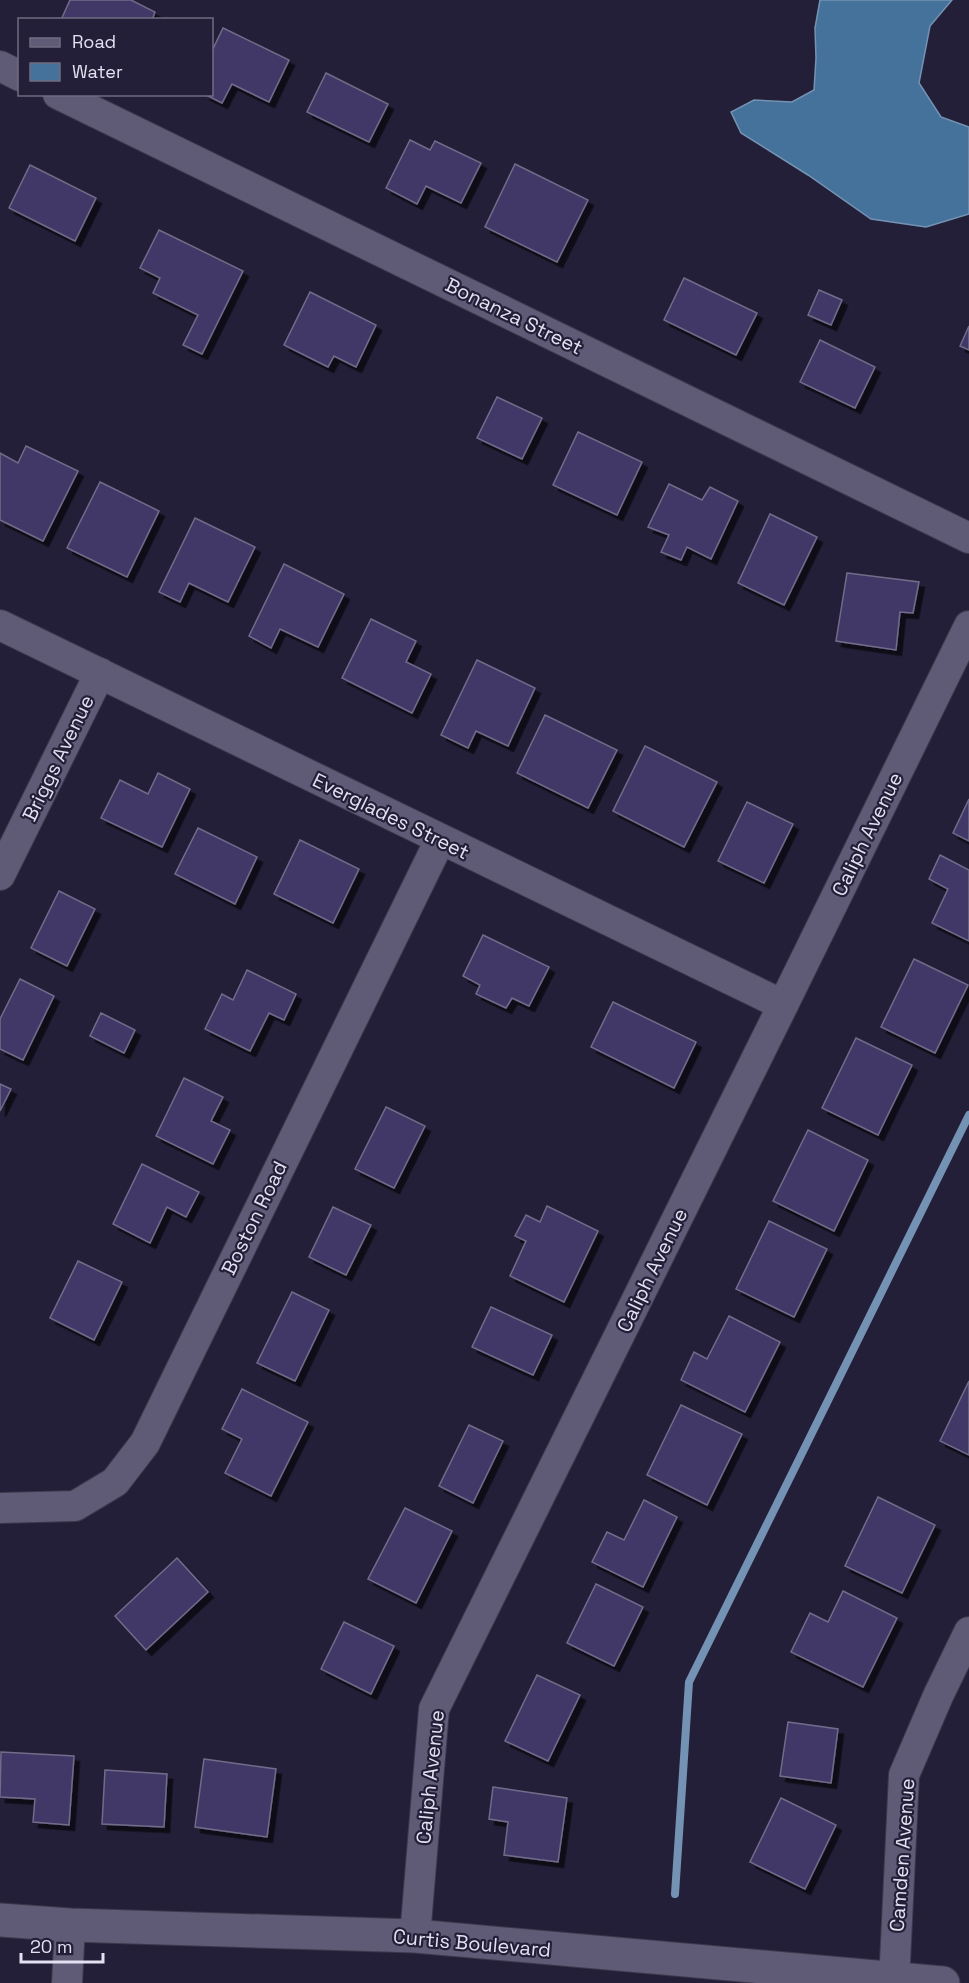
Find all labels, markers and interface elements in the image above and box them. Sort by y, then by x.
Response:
legend [18,18,213,96]
text: Road [72,30,116,53]
text: Water [72,60,123,83]
street label: Bonanza Street [441,271,587,361]
street label: Briggs Avenue [16,691,100,825]
street label: Everglades Street [308,767,474,865]
street label: Caliph Avenue [826,768,908,900]
street label: Boston Road [215,1157,293,1279]
street label: Caliph Avenue [611,1204,693,1336]
street label: Caliph Avenue [410,1709,450,1845]
street label: Camden Avenue [884,1777,920,1933]
street label: Curtis Boulevard [392,1923,552,1963]
scale bar [21,1926,104,1964]
text: 20 m [30,1935,73,1958]

